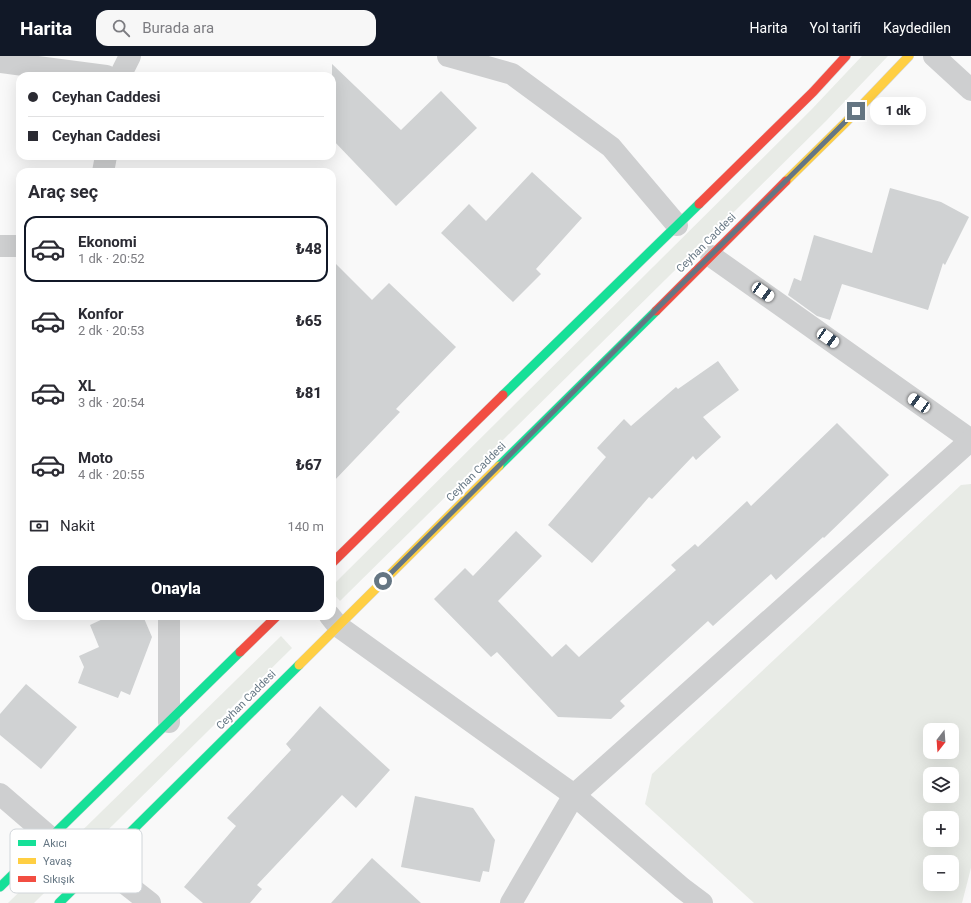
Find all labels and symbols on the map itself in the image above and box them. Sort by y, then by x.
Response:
callout: 1 dk [870,97,926,125]
route end [847,102,865,120]
street label: Ceyhan Caddesi [674,211,738,275]
car [750,280,776,304]
car [815,326,841,350]
car [906,391,932,415]
street label: Ceyhan Caddesi [444,440,508,504]
route start [374,572,392,590]
street label: Ceyhan Caddesi [214,668,278,732]
north arrow [923,723,959,759]
legend [10,829,142,893]
text: Akıcı [43,837,67,850]
text: Yavaş [43,855,72,868]
text: Sıkışık [43,873,75,886]

